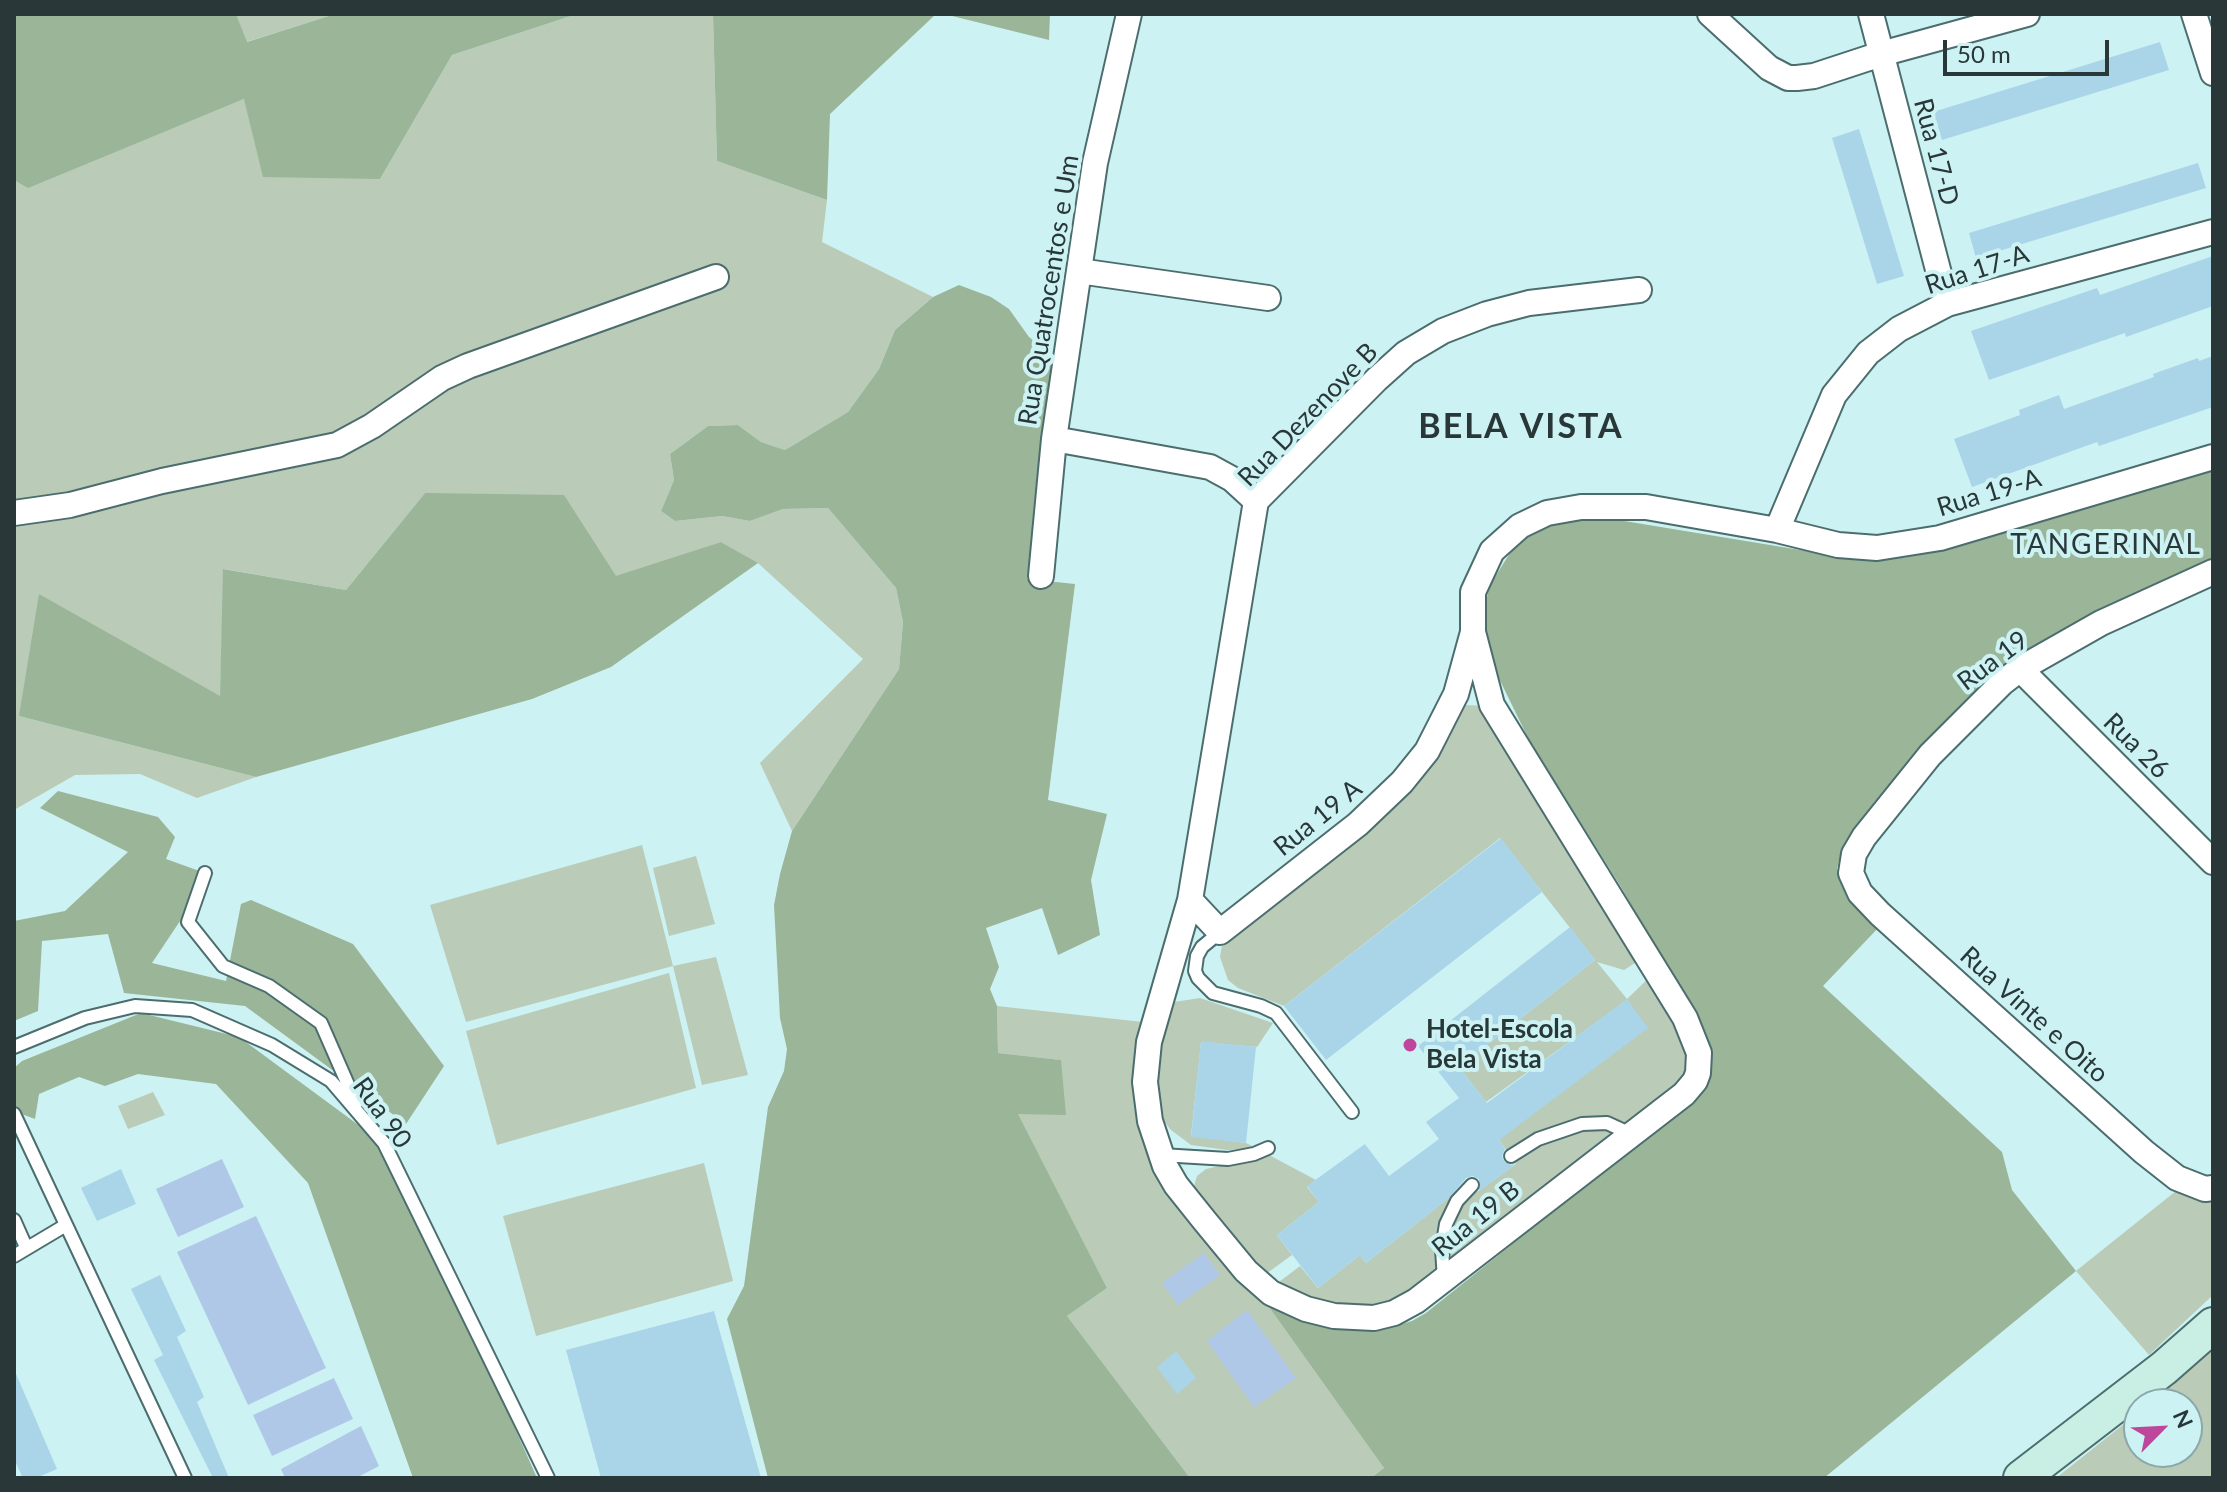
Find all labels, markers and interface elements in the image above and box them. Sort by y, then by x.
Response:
scale bar [1947,24,2113,74]
text: 50 m [1957,39,2011,68]
street label: Rua 17-D [1907,95,1965,209]
street label: Rua Quatrocentos e Um [1012,153,1086,427]
street label: Rua 17-A [1921,239,2033,301]
street label: Rua Dezenove B [1232,337,1384,493]
district label: BELA VISTA [1418,407,1624,447]
street label: Rua 19-A [1933,462,2045,524]
district label: TANGERINAL [2010,528,2202,562]
street label: Rua 19 [1952,624,2034,698]
street label: Rua 26 [2097,707,2175,785]
street label: Rua 19 A [1268,773,1368,863]
street label: Rua Vinte e Oito [1953,940,2115,1090]
place label: Hotel-Escola Bela Vista [1426,1014,1573,1076]
marker: Hotel-Escola Bela Vista [1401,1036,1419,1054]
street label: Rua 90 [346,1071,418,1155]
street label: Rua 19 B [1426,1174,1526,1264]
north arrow [2123,1388,2203,1468]
text: N [2168,1406,2199,1432]

